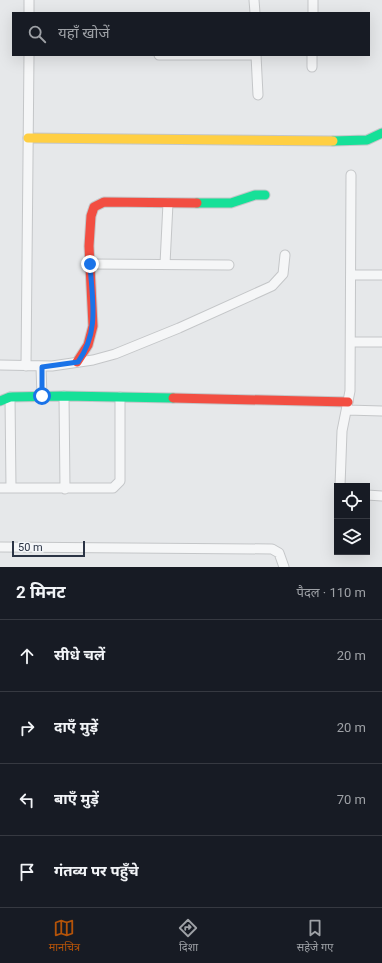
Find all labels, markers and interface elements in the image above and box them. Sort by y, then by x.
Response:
search box [12,12,370,56]
icon: search [26,23,48,45]
text: यहाँ खोजें [58,24,110,42]
route end [81,255,99,273]
route start [33,387,51,405]
map controls [334,483,370,555]
button: locate [334,483,370,519]
button: layers [334,519,370,555]
scale bar [12,539,85,558]
text: 50 m [18,541,43,554]
text: 2 मिनट [16,582,66,602]
text: पैदल · 110 m [297,585,366,600]
icon: ahead [16,645,38,667]
text: सीधे चलें [54,646,105,664]
text: 20 m [337,648,366,663]
icon: right [16,717,38,739]
text: दाएँ मुड़ें [54,718,98,736]
text: 20 m [337,720,366,735]
icon: left [16,789,38,811]
text: बाएँ मुड़ें [54,790,99,808]
text: 70 m [337,792,366,807]
icon: arrive [16,861,38,883]
text: गंतव्य पर पहुँचे [54,862,139,880]
tab: मानचित्र [49,917,80,955]
tab: दिशा [177,917,199,955]
tab: सहेजे गए [297,917,333,955]

